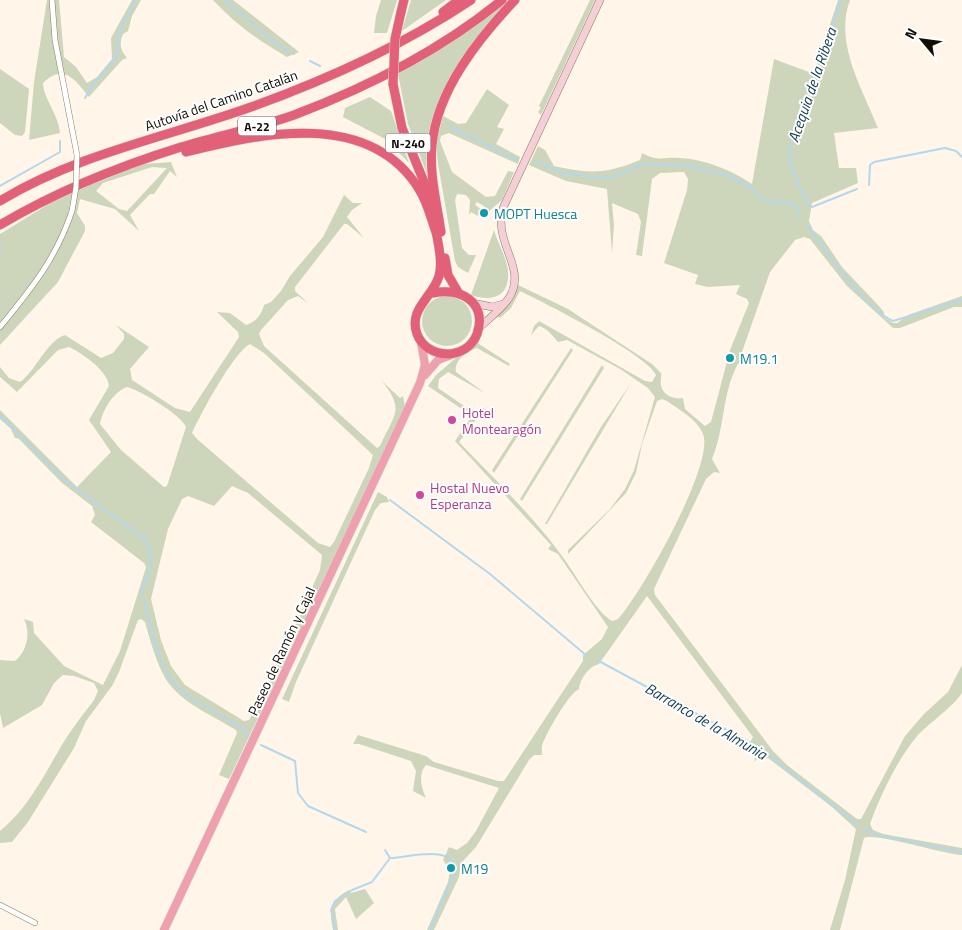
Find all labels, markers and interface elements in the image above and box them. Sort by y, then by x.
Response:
north arrow [897,15,947,65]
water label: Acequia de la Ribera [782,23,843,145]
text: N [899,24,922,43]
street label: Autovía del Camino Catalán [142,64,300,136]
road number: A-22 [238,116,276,136]
road number: N-240 [386,134,430,152]
place label: MOPT Huesca [494,203,577,224]
marker: MOPT Huesca [478,207,490,219]
place label: M19.1 [740,348,778,369]
marker: M19.1 [724,352,736,364]
place label: Hotel Montearagón [462,402,542,439]
marker: Hotel Montearagón [446,414,458,426]
place label: Hostal Nuevo Esperanza [430,477,509,514]
marker: Hostal Nuevo Esperanza [414,489,426,501]
street label: Paseo de Ramón y Cajal [242,583,320,719]
water label: Barranco de la Almunia [641,677,773,766]
place label: M19 [461,858,489,879]
marker: M19 [445,862,457,874]

